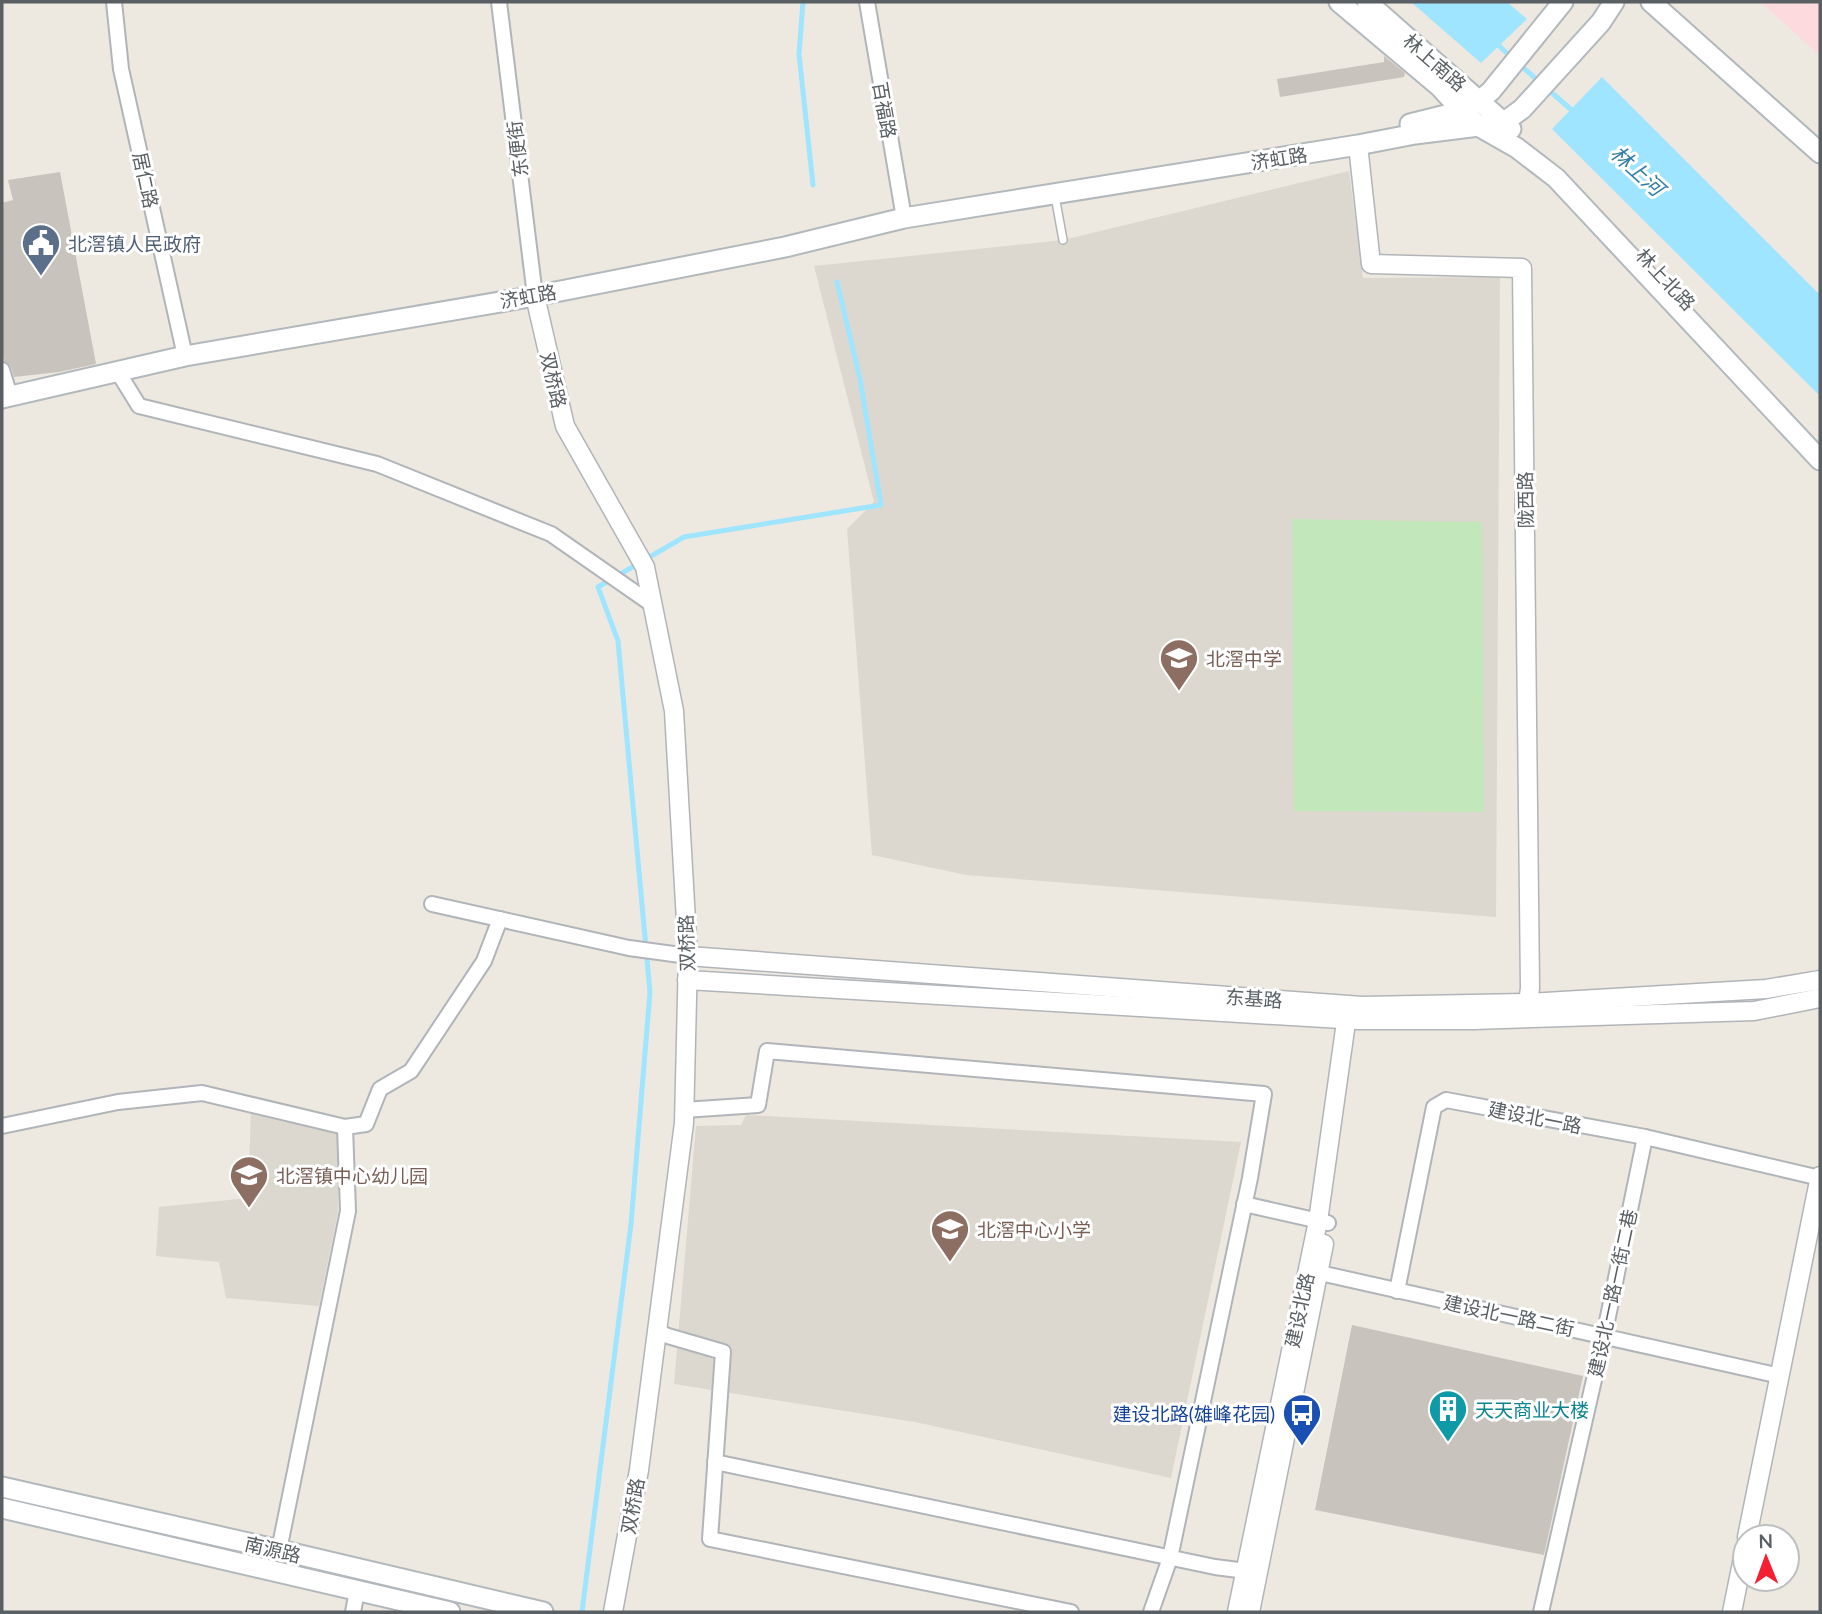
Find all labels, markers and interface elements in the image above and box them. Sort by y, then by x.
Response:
street label: 林上南路 [1399,28,1471,96]
street label: 百福路 [869,80,901,140]
street label: 东便街 [502,119,532,179]
water label: 林上河 [1606,140,1673,203]
street label: 济虹路 [1249,142,1309,174]
street label: 居仁路 [129,150,163,210]
public building icon: 北滘镇人民政府 [20,222,62,277]
place label: 北滘镇人民政府 [68,232,201,255]
street label: 林上北路 [1632,243,1700,315]
street label: 济虹路 [498,280,558,312]
street label: 双桥路 [536,350,572,410]
street label: 陇西路 [1513,471,1537,529]
school or university icon: 北滘中学 [1158,637,1200,692]
place label: 北滘中学 [1206,647,1282,670]
street label: 双桥路 [674,914,698,972]
street label: 东基路 [1225,985,1283,1011]
street label: 建设北一路 [1486,1097,1584,1137]
school or university icon: 北滘镇中心幼儿园 [228,1154,270,1209]
place label: 北滘镇中心幼儿园 [276,1164,428,1187]
street label: 建设北一路一街二巷 [1583,1207,1641,1379]
school or university icon: 北滘中心小学 [929,1208,971,1263]
place label: 北滘中心小学 [977,1218,1091,1241]
street label: 建设北路 [1280,1270,1318,1350]
street label: 建设北一路二街 [1442,1290,1576,1340]
building icon: 天天商业大楼 [1427,1388,1469,1443]
bus stop icon: 建设北路(雄峰花园) [1281,1392,1323,1447]
place label: 天天商业大楼 [1475,1398,1589,1421]
place label: 建设北路(雄峰花园) [1113,1402,1275,1425]
street label: 双桥路 [616,1476,648,1536]
north arrow [1731,1523,1801,1593]
text: N [1758,1529,1773,1552]
street label: 南源路 [243,1531,303,1567]

